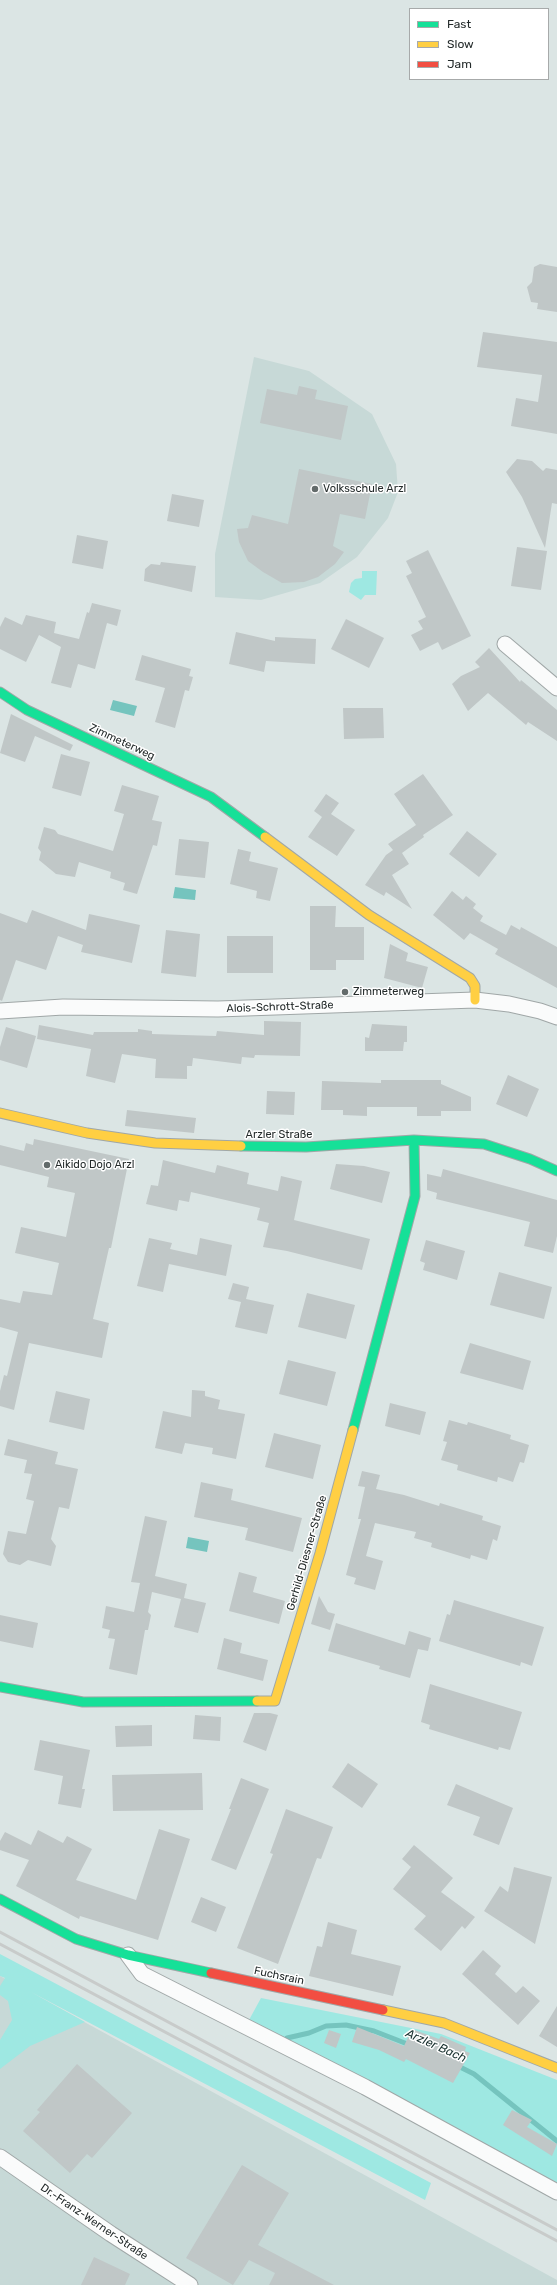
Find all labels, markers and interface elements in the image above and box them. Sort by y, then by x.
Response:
legend [409,8,549,80]
text: Fast [447,17,471,31]
text: Slow [447,37,474,51]
text: Jam [447,57,472,71]
place label: Volksschule Arzl [323,482,406,496]
marker: Volksschule Arzl [310,484,320,494]
street label: Zimmeterweg [87,721,157,763]
place label: Zimmeterweg [353,985,424,999]
marker: Zimmeterweg [340,987,350,997]
street label: Alois-Schrott-Straße [226,999,334,1015]
street label: Arzler Straße [246,1128,312,1142]
place label: Aikido Dojo Arzl [55,1158,134,1172]
marker: Aikido Dojo Arzl [42,1160,52,1170]
street label: Gerhild-Diesner-Straße [284,1494,330,1612]
street label: Fuchsrain [253,1964,305,1988]
water label: Arzler Bach [403,2026,469,2066]
street label: Dr.-Franz-Werner-Straße [38,2181,150,2263]

